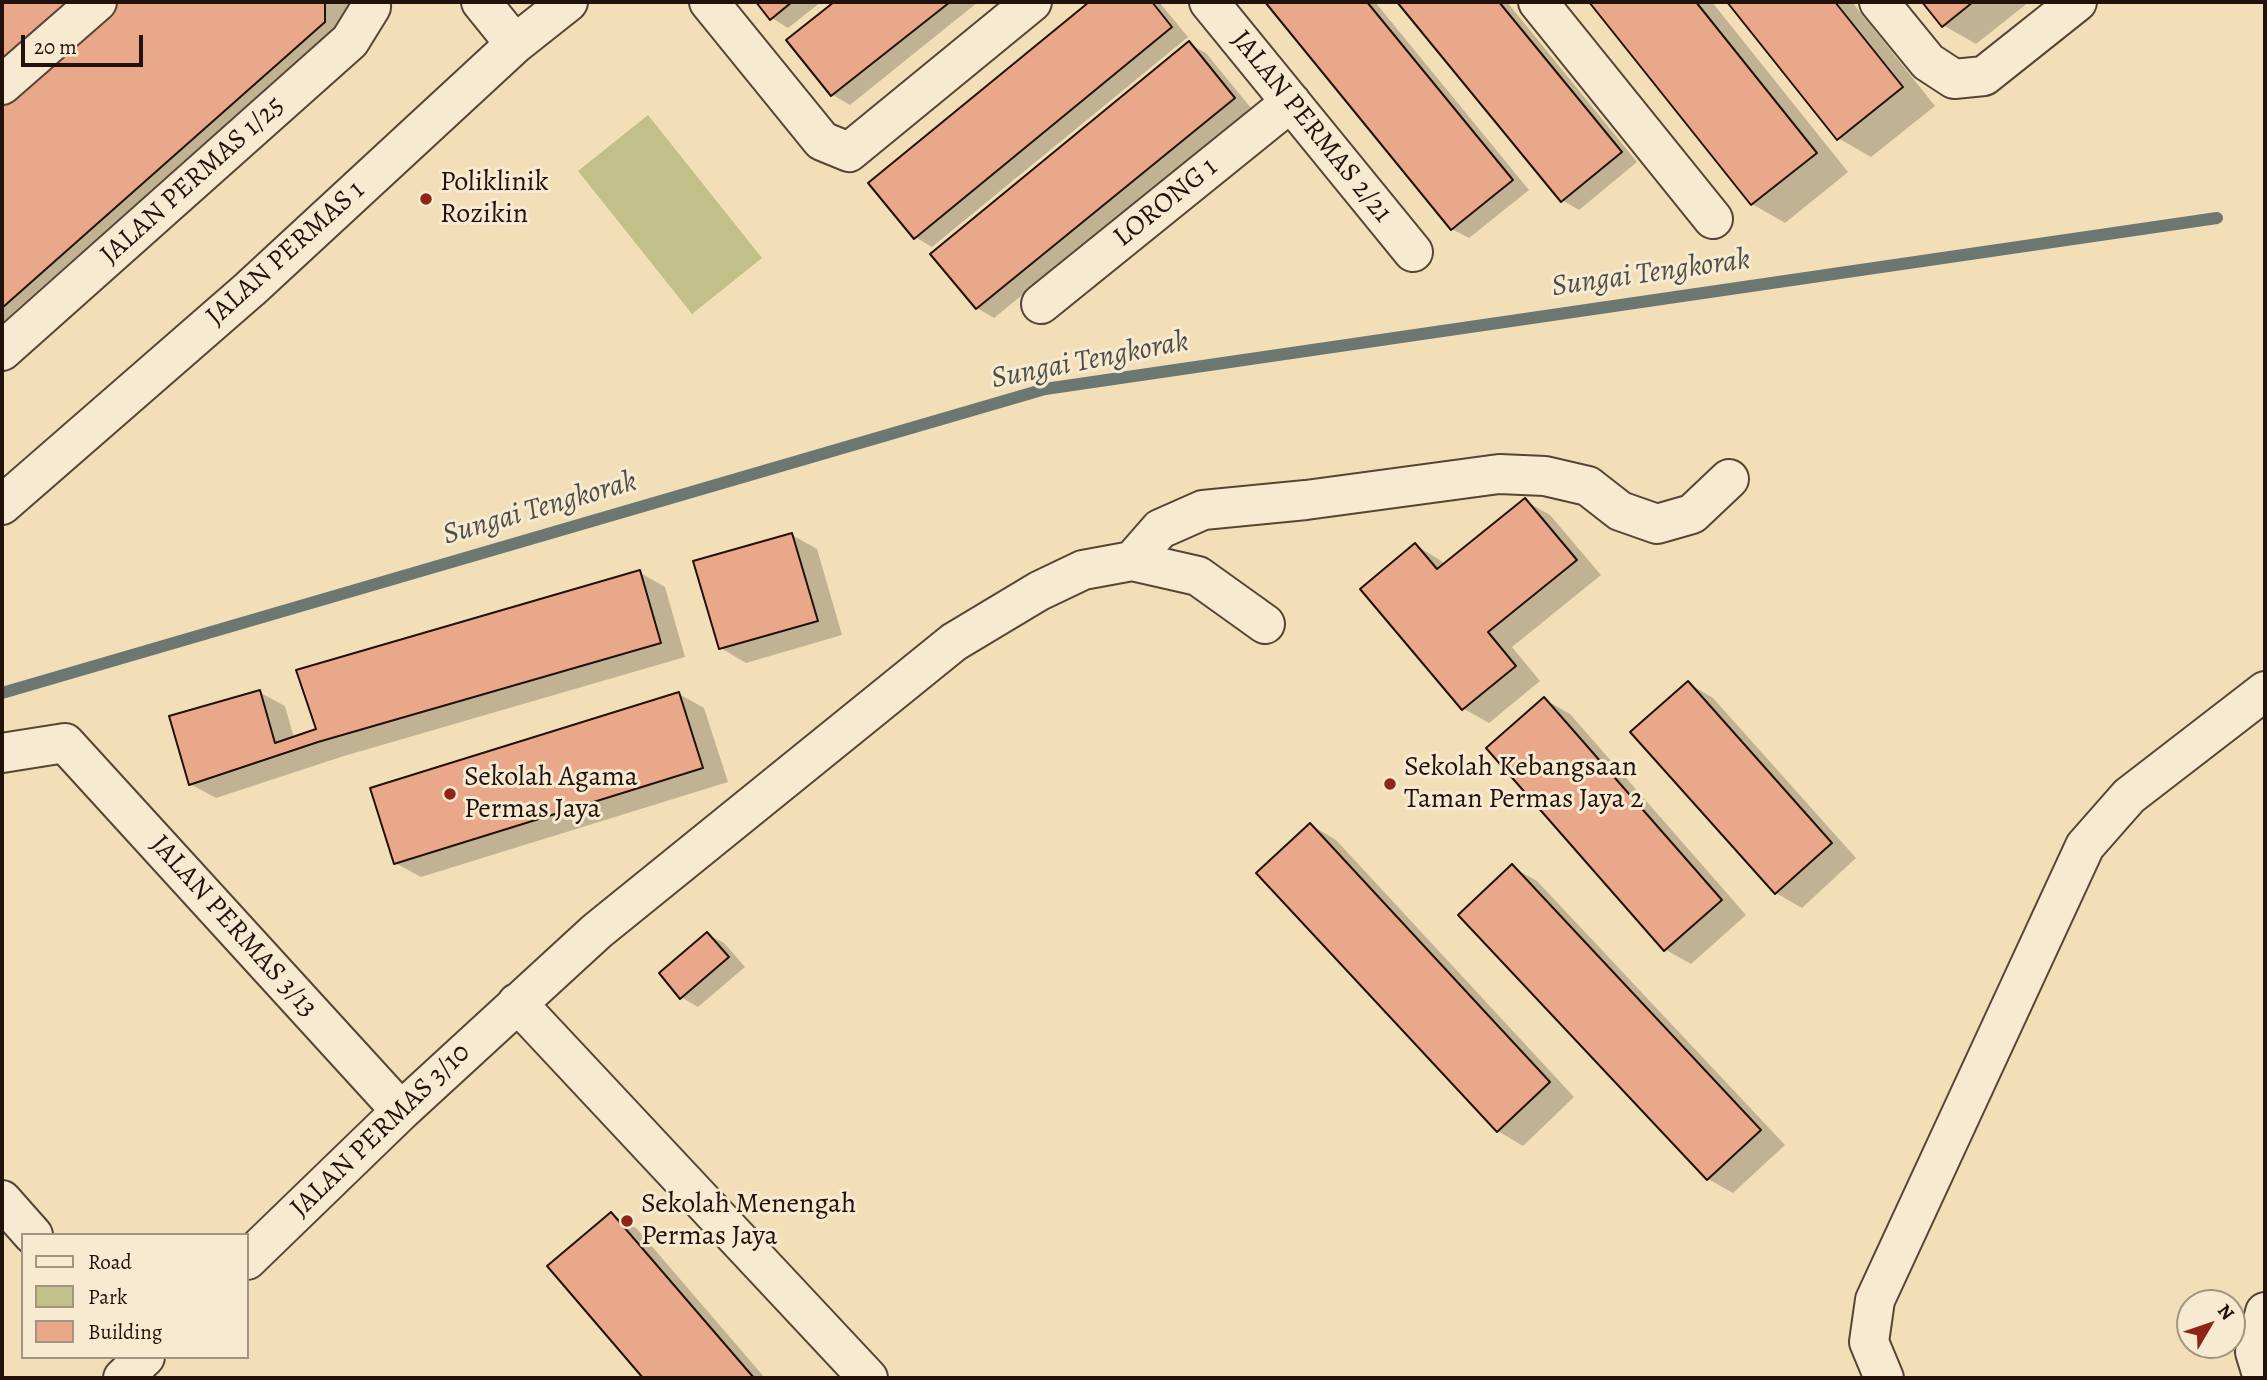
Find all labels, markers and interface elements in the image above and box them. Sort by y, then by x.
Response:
scale bar [24,21,147,65]
street label: JALAN PERMAS 2/21 [1223,24,1399,230]
text: 20 m [34,33,77,61]
street label: JALAN PERMAS 1/25 [94,90,292,272]
street label: LORONG 1 [1107,151,1225,255]
place label: Poliklinik Rozikin [440,166,549,232]
street label: JALAN PERMAS 1 [200,174,372,334]
marker: Poliklinik Rozikin [418,191,434,207]
water label: Sungai Tengkorak [1549,242,1753,306]
water label: Sungai Tengkorak [988,324,1192,398]
water label: Sungai Tengkorak [439,464,641,554]
place label: Sekolah Kebangsaan Taman Permas Jaya 2 [1404,751,1644,817]
place label: Sekolah Agama Permas Jaya [464,761,638,827]
marker: Sekolah Kebangsaan Taman Permas Jaya 2 [1382,776,1398,792]
marker: Sekolah Agama Permas Jaya [442,786,458,802]
street label: JALAN PERMAS 3/13 [142,829,324,1025]
street label: JALAN PERMAS 3/10 [284,1037,478,1225]
place label: Sekolah Menengah Permas Jaya [641,1188,856,1254]
marker: Sekolah Menengah Permas Jaya [619,1213,635,1229]
legend [21,1233,248,1359]
text: Road [88,1248,132,1276]
text: Park [88,1283,127,1311]
north arrow [2176,1289,2246,1359]
text: N [2211,1298,2240,1326]
text: Building [88,1318,162,1346]

